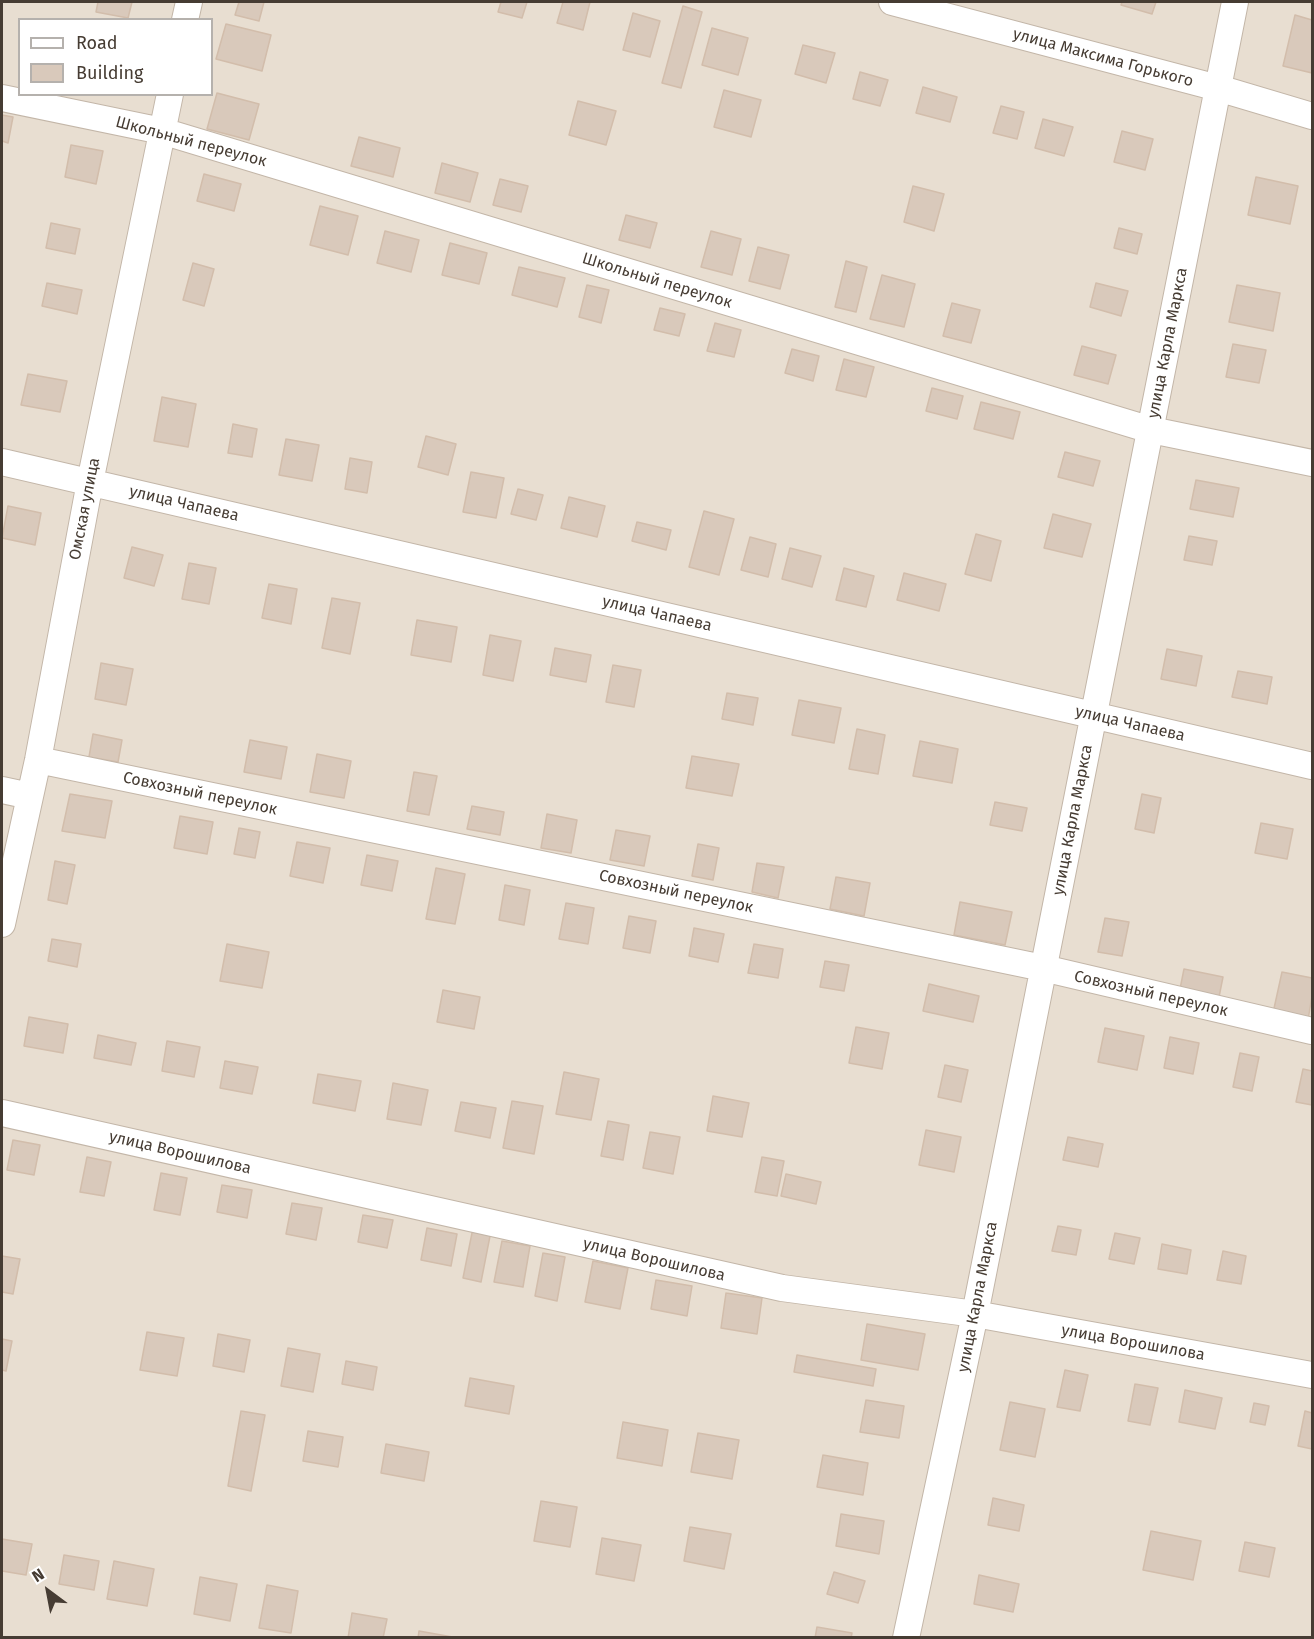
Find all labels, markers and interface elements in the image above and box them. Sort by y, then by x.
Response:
legend [18,18,213,96]
street label: улица Максима Горького [1011,25,1195,91]
text: Road [76,32,118,54]
text: Building [76,62,143,84]
street label: Школьный переулок [113,113,269,171]
street label: Школьный переулок [580,249,734,313]
street label: улица Карла Маркса [1144,266,1192,420]
street label: Омская улица [66,456,104,562]
street label: улица Чапаева [127,482,241,526]
street label: улица Чапаева [600,592,714,636]
street label: улица Чапаева [1073,702,1187,746]
street label: улица Карла Маркса [1049,743,1097,897]
street label: Совхозный переулок [121,768,279,820]
street label: Совхозный переулок [597,866,755,918]
street label: Совхозный переулок [1072,967,1230,1021]
street label: улица Ворошилова [107,1127,253,1179]
street label: улица Карла Маркса [954,1220,1002,1374]
street label: улица Ворошилова [581,1234,727,1286]
street label: улица Ворошилова [1060,1321,1206,1365]
north arrow [18,1561,78,1621]
text: N [29,1564,48,1586]

